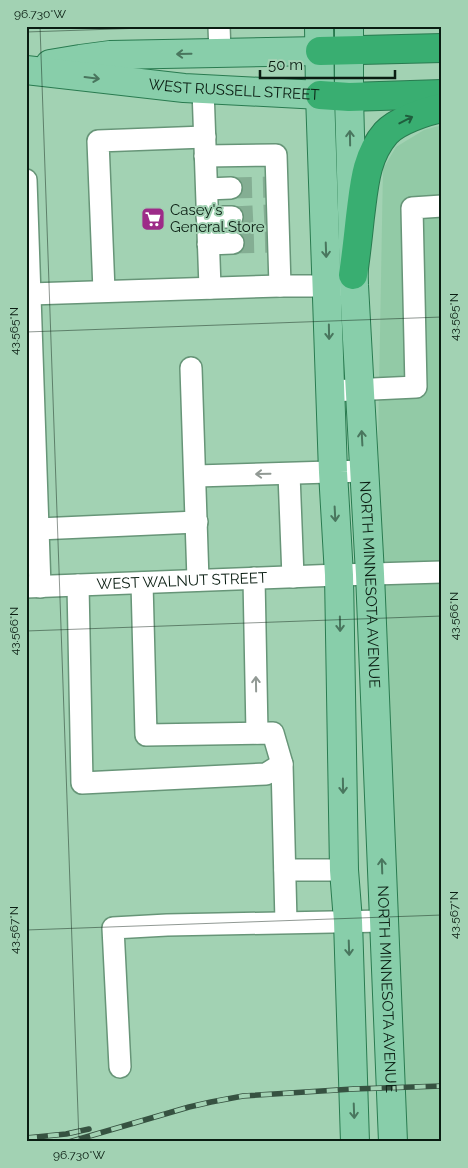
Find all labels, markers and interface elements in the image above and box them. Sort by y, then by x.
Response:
text: 96.730°W [14,7,66,21]
scale bar [260,48,396,80]
one-way arrow [176,49,192,59]
text: 50 m [268,56,303,74]
one-way arrow [84,73,100,83]
street label: WEST RUSSELL STREET [148,75,320,104]
one-way arrow [398,115,413,124]
one-way arrow [346,131,355,147]
place label: Casey's General Store [170,201,265,236]
supermarket icon: Casey's General Store [140,206,166,232]
one-way arrow [321,241,331,257]
text: 43.565°N [447,293,461,341]
text: 43.565°N [7,307,21,355]
one-way arrow [324,324,333,340]
one-way arrow [358,430,367,446]
one-way arrow [255,470,271,479]
street label: NORTH MINNESOTA AVENUE [356,480,384,689]
one-way arrow [331,506,340,522]
street label: WEST WALNUT STREET [96,569,267,593]
text: 43.566°N [447,592,461,640]
text: 43.566°N [7,607,21,655]
one-way arrow [335,615,344,631]
one-way arrow [251,676,261,692]
one-way arrow [338,778,347,794]
one-way arrow [377,858,387,874]
street label: NORTH MINNESOTA AVENUE [374,885,400,1093]
text: 43.567°N [447,891,461,939]
text: 43.567°N [7,906,21,954]
one-way arrow [344,940,353,956]
one-way arrow [350,1103,359,1119]
text: 96.730°W [53,1148,105,1162]

